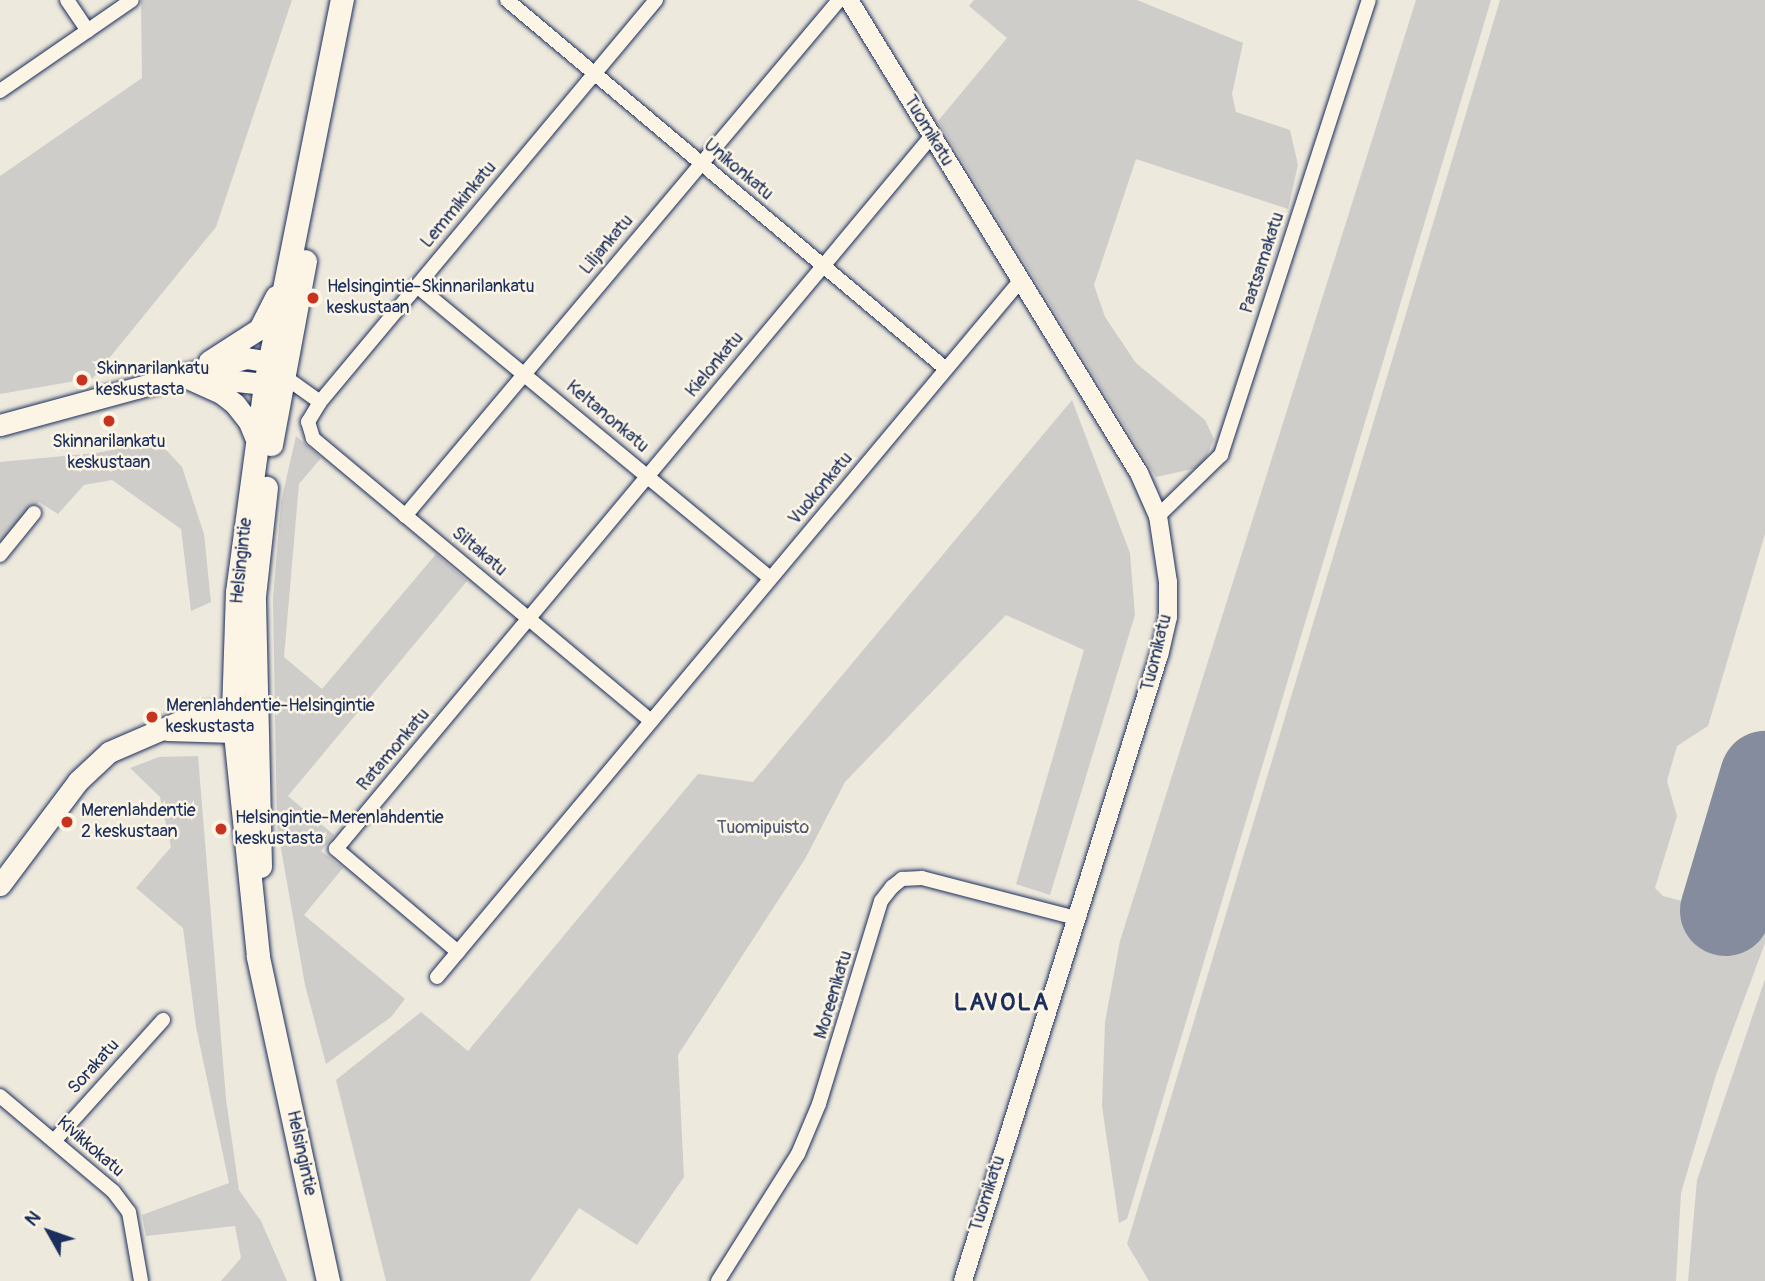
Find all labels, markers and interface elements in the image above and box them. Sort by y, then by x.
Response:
street label: Tuomikatu [899,92,957,170]
street label: Unikonkatu [699,135,777,205]
street label: Lemmikinkatu [417,157,501,253]
street label: Paatsamakatu [1236,210,1290,316]
street label: Liljankatu [576,211,638,279]
place label: Helsingintie-Skinnarilankatu keskustaan [327,277,535,320]
marker: Helsingintie-Skinnarilankatu keskustaan [305,290,321,306]
street label: Kielonkatu [681,328,749,402]
place label: Skinnarilankatu keskustasta [96,359,209,402]
marker: Skinnarilankatu keskustasta [74,372,90,388]
street label: Keltanonkatu [561,376,653,458]
marker: Skinnarilankatu keskustaan [101,413,117,429]
place label: Skinnarilankatu keskustaan [52,432,166,474]
street label: Vuokonkatu [784,448,858,530]
street label: Helsingintie [227,517,257,605]
street label: Siltakatu [447,523,511,581]
street label: Tuomikatu [1137,612,1177,694]
place label: Merenlahdentie-Helsingintie keskustasta [166,696,375,738]
street label: Ratamonkatu [353,704,435,796]
marker: Merenlahdentie-Helsingintie keskustasta [144,709,160,725]
place label: Merenlahdentie 2 keskustaan [81,801,196,844]
place label: Helsingintie-Merenlahdentie keskustasta [235,808,444,850]
marker: Merenlahdentie 2 keskustaan [59,814,75,830]
park label: Tuomipuisto [717,817,809,839]
marker: Helsingintie-Merenlahdentie keskustasta [213,821,229,837]
street label: Moreenikatu [810,948,858,1042]
district label: LAVOLA [954,989,1050,1017]
street label: Sorakatu [64,1035,124,1099]
street label: Helsingintie [281,1108,321,1198]
street label: Kivikkokatu [52,1112,128,1182]
street label: Tuomikatu [966,1153,1010,1235]
north arrow [14,1197,84,1267]
text: N [20,1206,46,1231]

